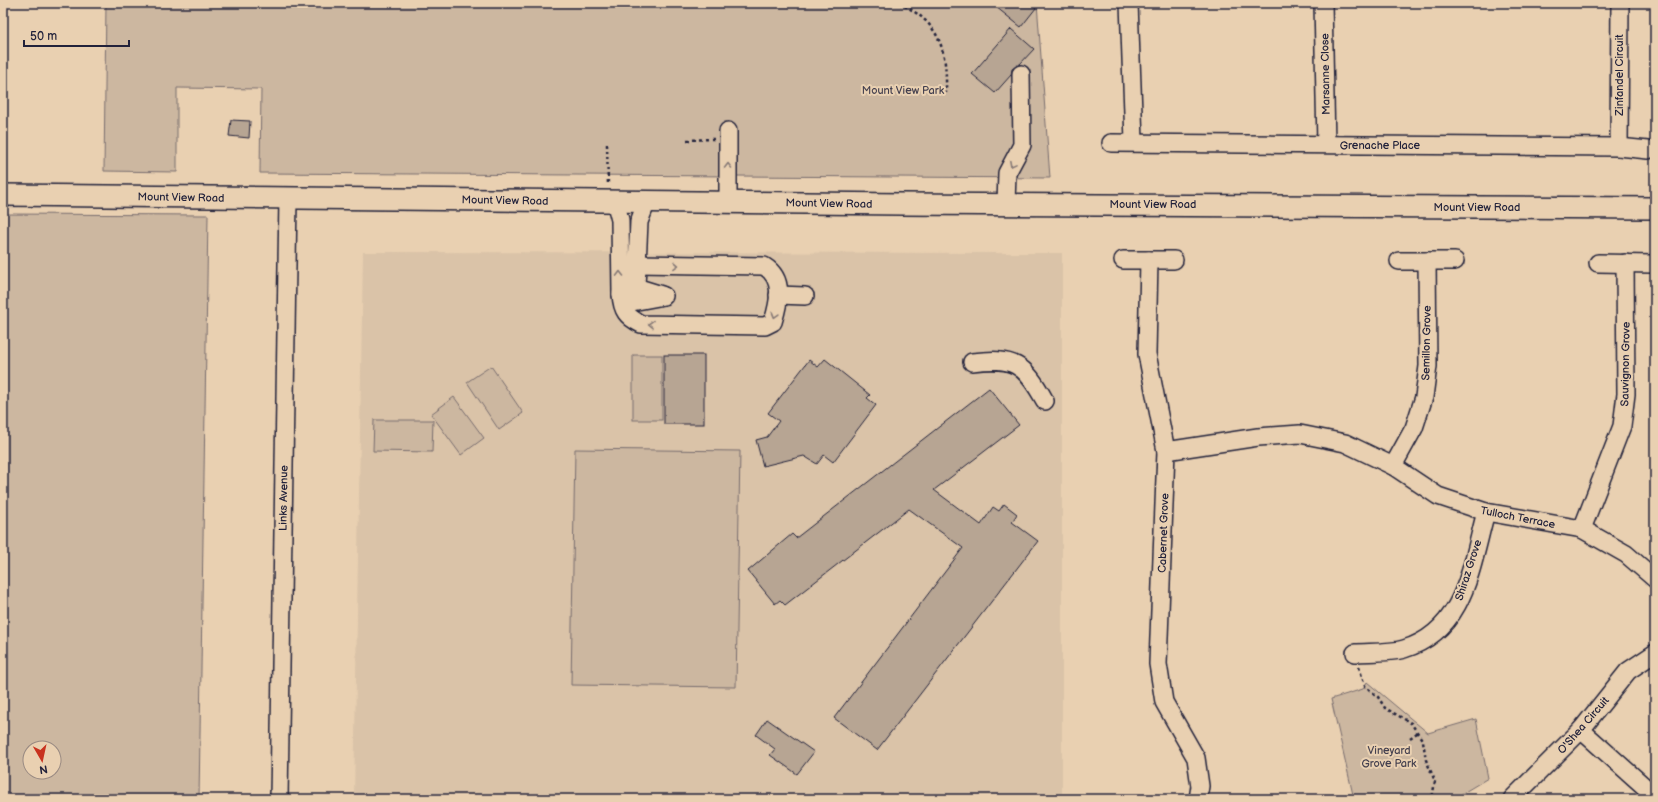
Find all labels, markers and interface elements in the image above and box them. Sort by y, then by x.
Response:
scale bar [24,22,129,48]
text: 50 m [30,29,57,44]
street label: Marsanne Close [1318,33,1333,115]
street label: Zinfandel Circuit [1613,34,1626,117]
park label: Mount View Park [862,84,945,97]
street label: Grenache Place [1340,139,1421,152]
one-way arrow [1009,160,1017,167]
one-way arrow [724,163,732,169]
street label: Mount View Road [137,190,225,205]
street label: Mount View Road [461,193,549,208]
street label: Mount View Road [785,196,873,211]
street label: Mount View Road [1110,198,1196,211]
street label: Mount View Road [1434,201,1520,214]
one-way arrow [673,260,679,269]
one-way arrow [616,271,624,277]
street label: Semillon Grove [1419,305,1434,381]
one-way arrow [771,312,780,319]
one-way arrow [648,320,654,329]
street label: Sauvignon Grove [1618,321,1633,406]
street label: Links Avenue [276,465,291,531]
street label: Cabernet Grove [1156,493,1171,573]
street label: Tulloch Terrace [1479,504,1557,531]
street label: Shiraz Grove [1452,538,1485,602]
street label: O'Shea Circuit [1555,694,1612,757]
north arrow [22,740,62,780]
park label: Vineyard Grove Park [1362,744,1417,770]
text: N [38,762,49,776]

